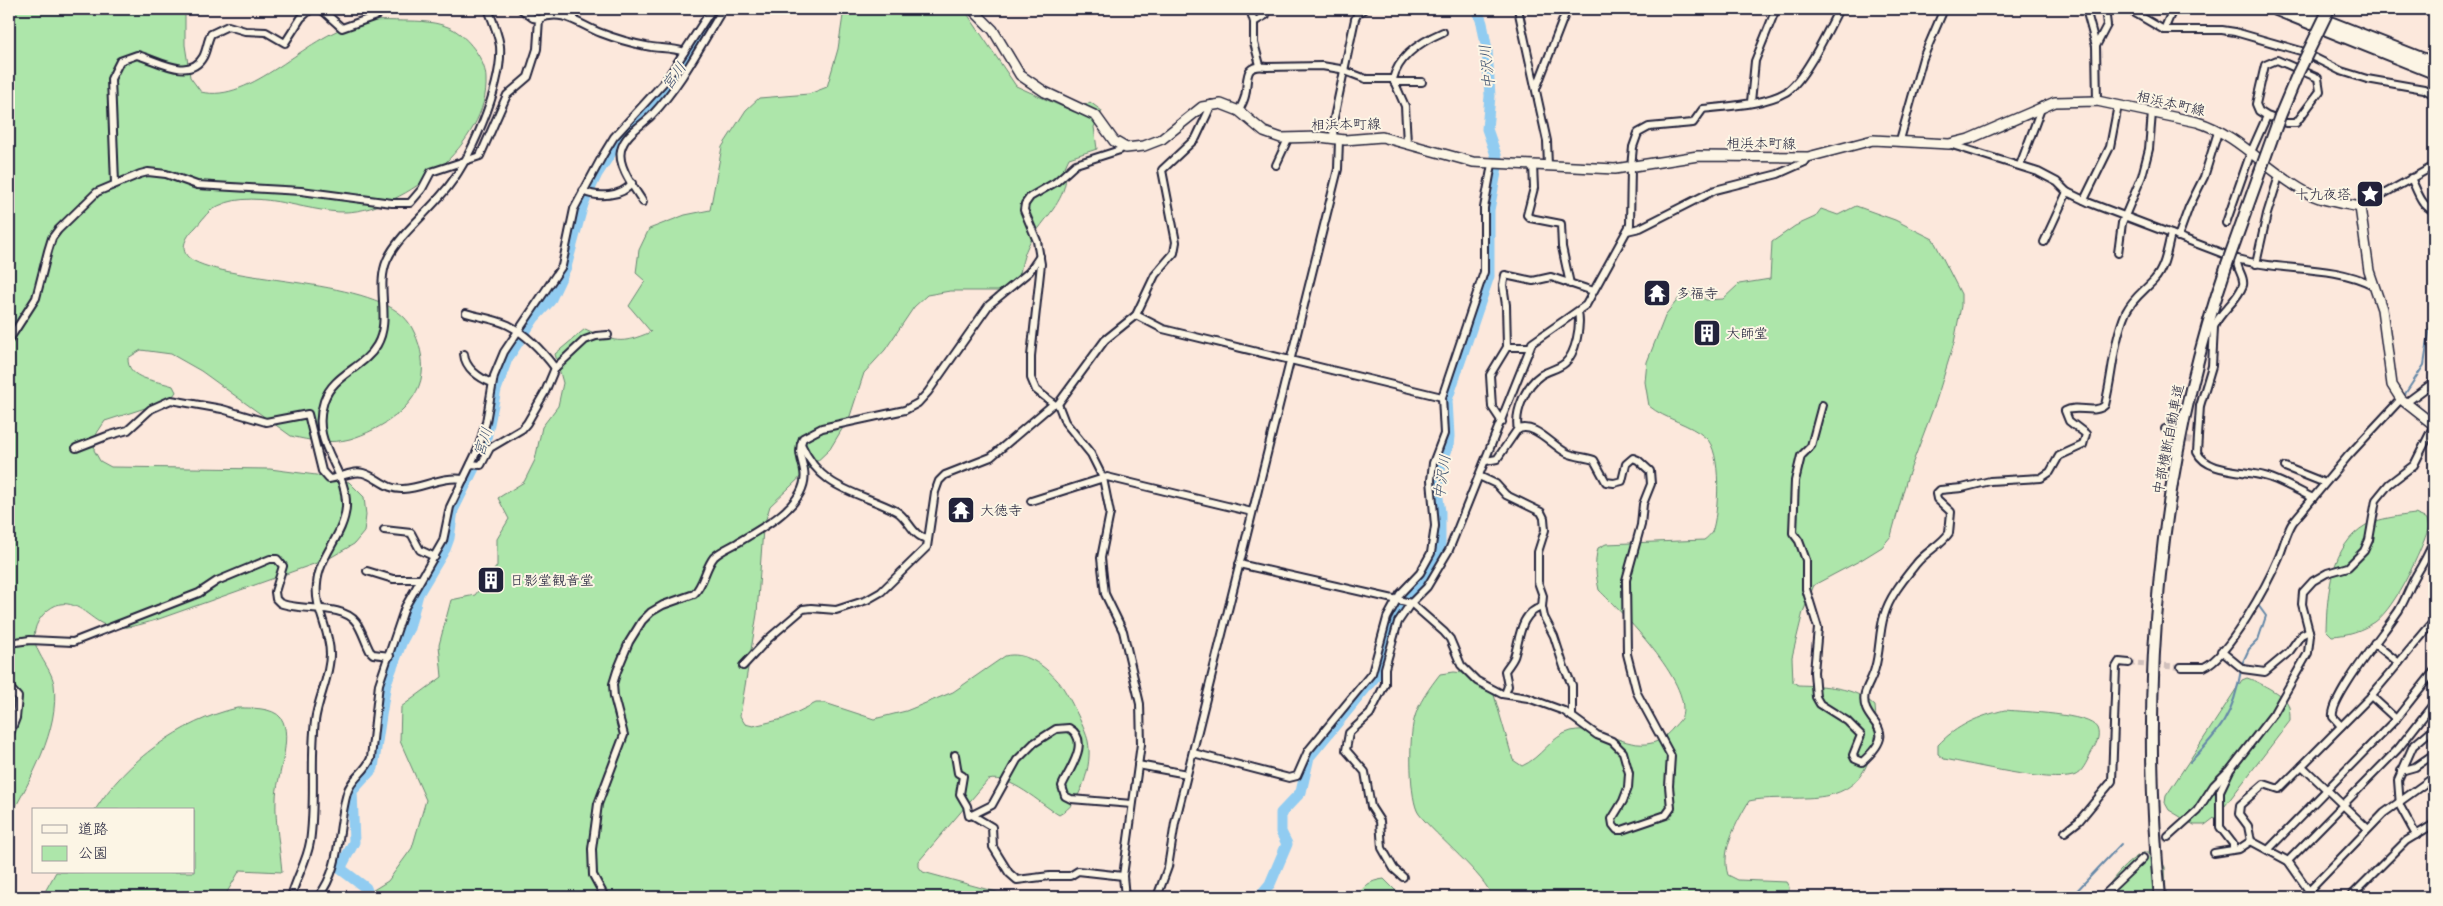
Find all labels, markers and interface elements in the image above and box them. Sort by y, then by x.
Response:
water label: 中沢川 [1475,44,1499,90]
water label: 宮川 [657,58,691,94]
street label: 相浜本町線 [2135,86,2207,120]
street label: 相浜本町線 [1311,114,1381,134]
street label: 相浜本町線 [1726,133,1796,153]
place icon: 十九夜塔 [2355,179,2385,209]
place label: 十九夜塔 [2295,185,2351,203]
temple icon: 多福寺 [1642,278,1672,308]
place label: 多福寺 [1676,284,1718,302]
building icon: 大師堂 [1692,318,1722,348]
place label: 大師堂 [1726,324,1768,342]
street label: 中部横断自動車道 [2148,382,2188,496]
water label: 宮川 [469,425,497,459]
water label: 中沢川 [1429,453,1455,501]
temple icon: 大徳寺 [946,495,976,525]
place label: 大徳寺 [980,501,1022,519]
building icon: 日影堂観音堂 [476,565,506,595]
place label: 日影堂観音堂 [510,571,594,589]
legend [32,808,195,874]
text: 道路 [78,819,108,839]
text: 公園 [78,843,108,863]

